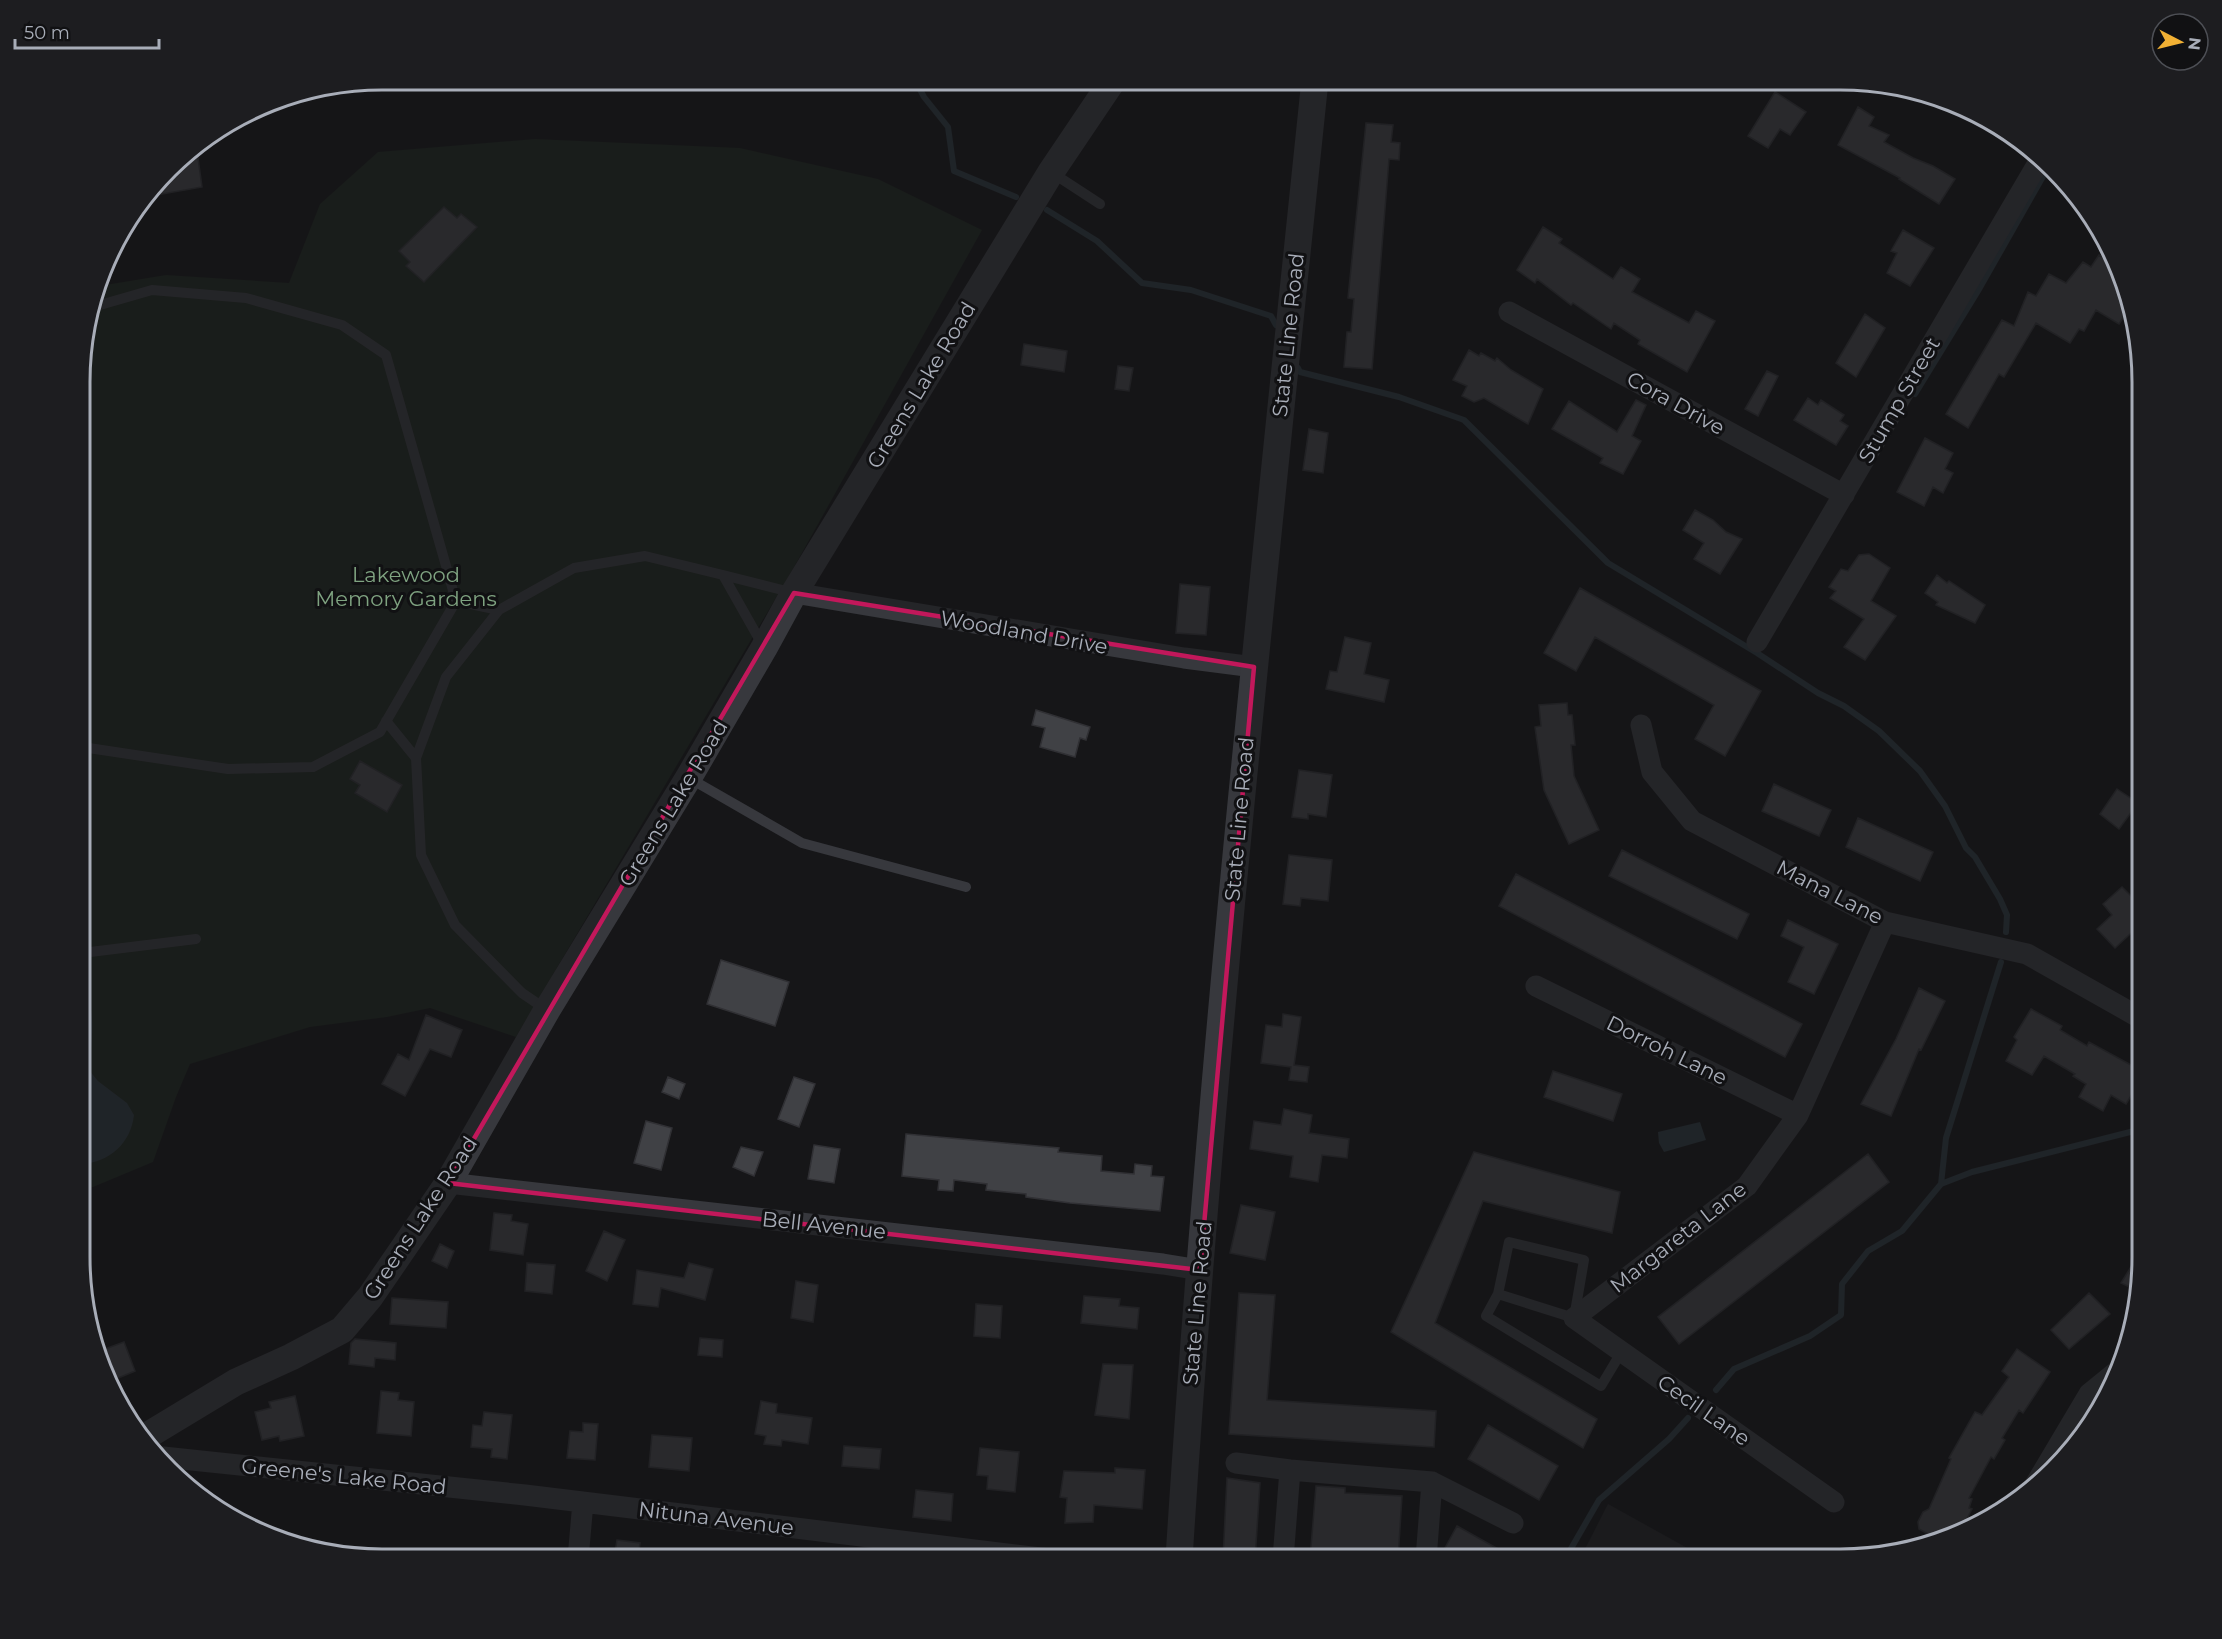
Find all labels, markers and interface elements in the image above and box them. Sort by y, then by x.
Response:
scale bar [15,12,159,50]
north arrow [2150,12,2210,72]
text: 50 m [24,22,70,44]
text: N [2184,36,2205,51]
street label: State Line Road [1267,252,1309,418]
street label: Greens Lake Road [861,297,981,473]
street label: Stump Street [1853,333,1945,467]
street label: Cora Drive [1623,366,1729,440]
park label: Lakewood Memory Gardens [315,562,497,611]
street label: Woodland Drive [938,605,1110,659]
street label: Greens Lake Road [613,715,733,891]
street label: State Line Road [1219,736,1259,902]
street label: Mana Lane [1773,854,1887,930]
street label: Dorroh Lane [1602,1010,1732,1090]
street label: Greens Lake Road [358,1132,482,1304]
street label: Margareta Lane [1605,1176,1751,1298]
street label: Bell Avenue [761,1206,887,1244]
street label: State Line Road [1177,1220,1217,1386]
street label: Cecil Lane [1653,1369,1755,1451]
street label: Greene's Lake Road [240,1453,448,1499]
street label: Nituna Avenue [637,1496,795,1540]

